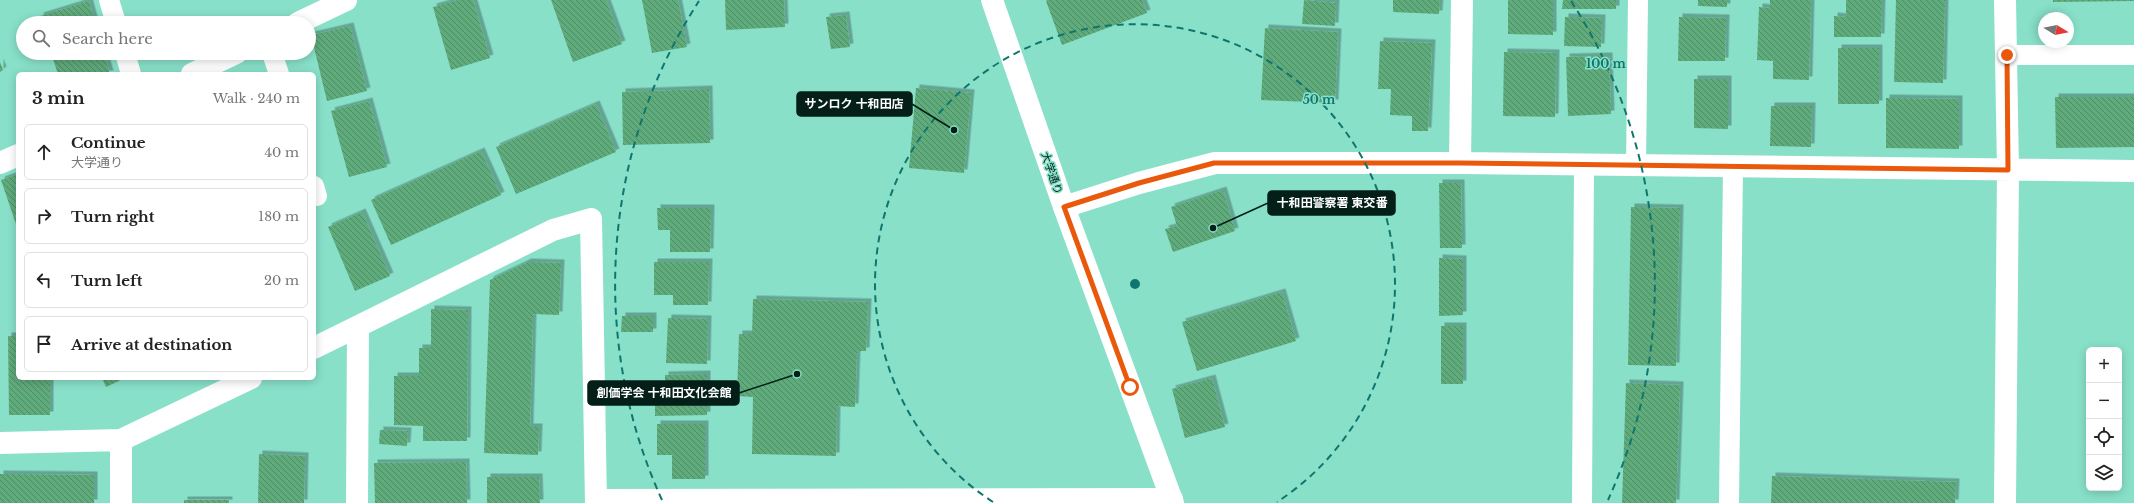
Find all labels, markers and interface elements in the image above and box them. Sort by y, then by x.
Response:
north arrow [2038,12,2074,48]
search box [16,16,316,60]
icon: search [30,27,52,49]
text: Search here [62,29,153,48]
route end [1998,46,2016,64]
text: 100 m [1586,56,1627,71]
text: 3 min [32,88,85,109]
text: Walk · 240 m [213,90,300,107]
callout: サンロク 十和田店 [797,92,912,116]
text: 50 m [1303,92,1336,107]
text: サンロク 十和田店 [804,96,904,111]
text: Continue [71,133,146,152]
icon: ahead [33,141,55,163]
text: 40 m [264,144,299,161]
street label: 大学通り [1038,150,1066,196]
text: 大学通り [71,154,123,171]
callout: 十和田警察署 東交番 [1268,191,1395,215]
text: 十和田警察署 東交番 [1276,195,1389,210]
icon: right [33,205,55,227]
text: Turn right [71,207,154,226]
text: 180 m [258,208,299,225]
icon: left [33,269,55,291]
text: Turn left [71,271,142,290]
text: 20 m [264,272,299,289]
centre of rings [1128,277,1142,291]
icon: arrive [33,333,55,355]
text: Arrive at destination [71,335,232,354]
map controls [2086,347,2122,491]
button: + [2086,347,2122,383]
route start [1121,378,1139,396]
callout: 創価学会 十和田文化会館 [588,381,739,405]
button: − [2086,383,2122,419]
text: 創価学会 十和田文化会館 [596,385,732,400]
button: locate [2086,419,2122,455]
button: layers [2086,455,2122,491]

